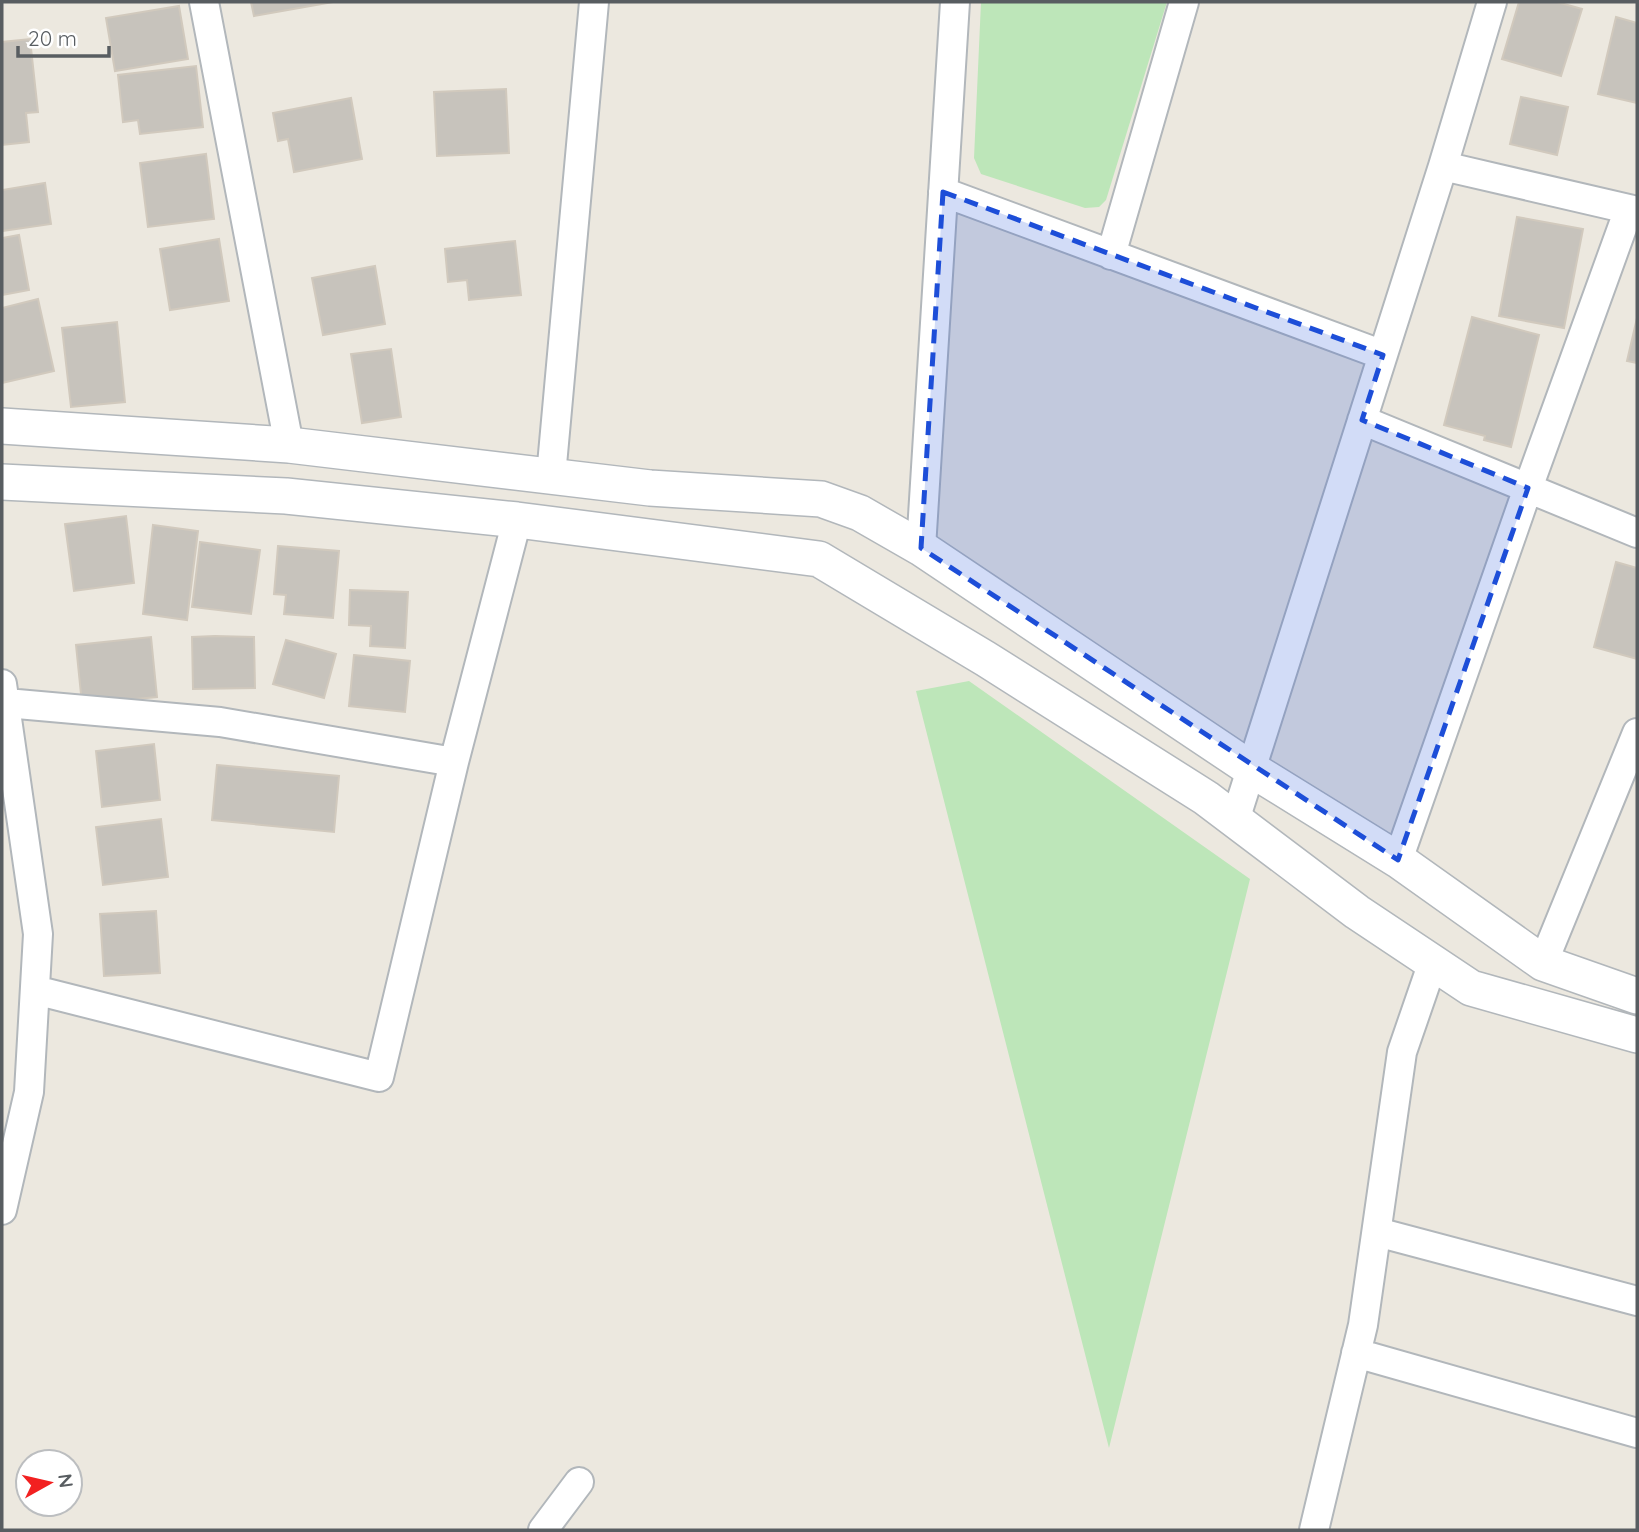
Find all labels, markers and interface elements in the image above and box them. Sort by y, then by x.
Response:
scale bar [18,14,108,58]
text: 20 m [28,25,77,51]
north arrow [14,1448,84,1518]
text: N [53,1472,79,1489]

